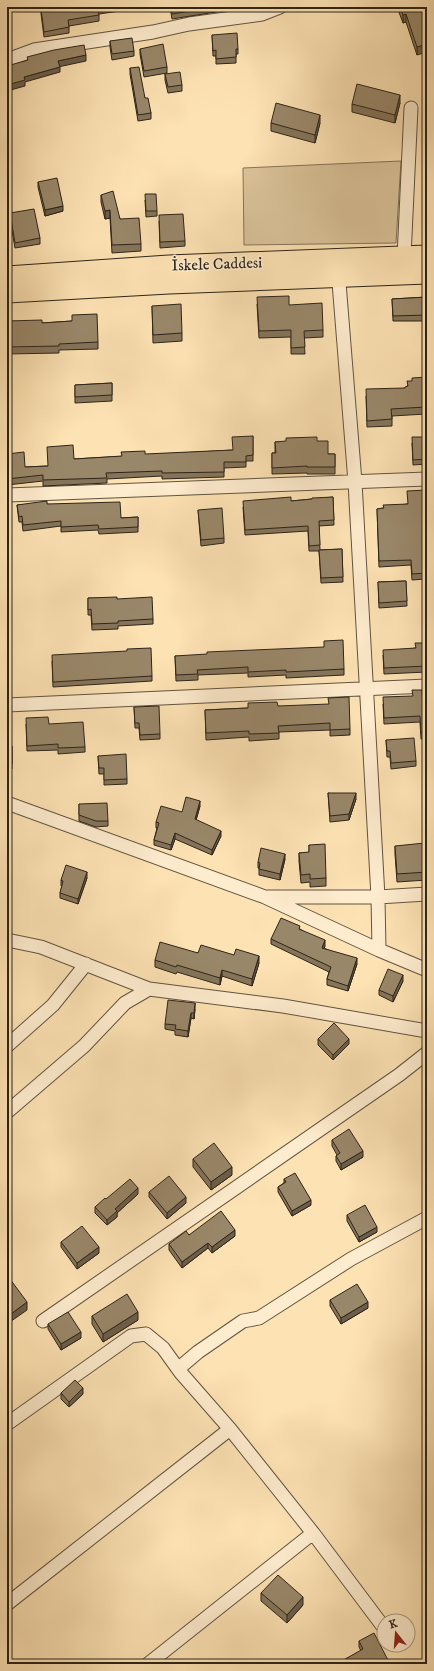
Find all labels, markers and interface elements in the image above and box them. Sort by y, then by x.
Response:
street label: İskele Caddesi [171,252,263,276]
north arrow [376,1613,416,1653]
text: K [388,1616,399,1632]

